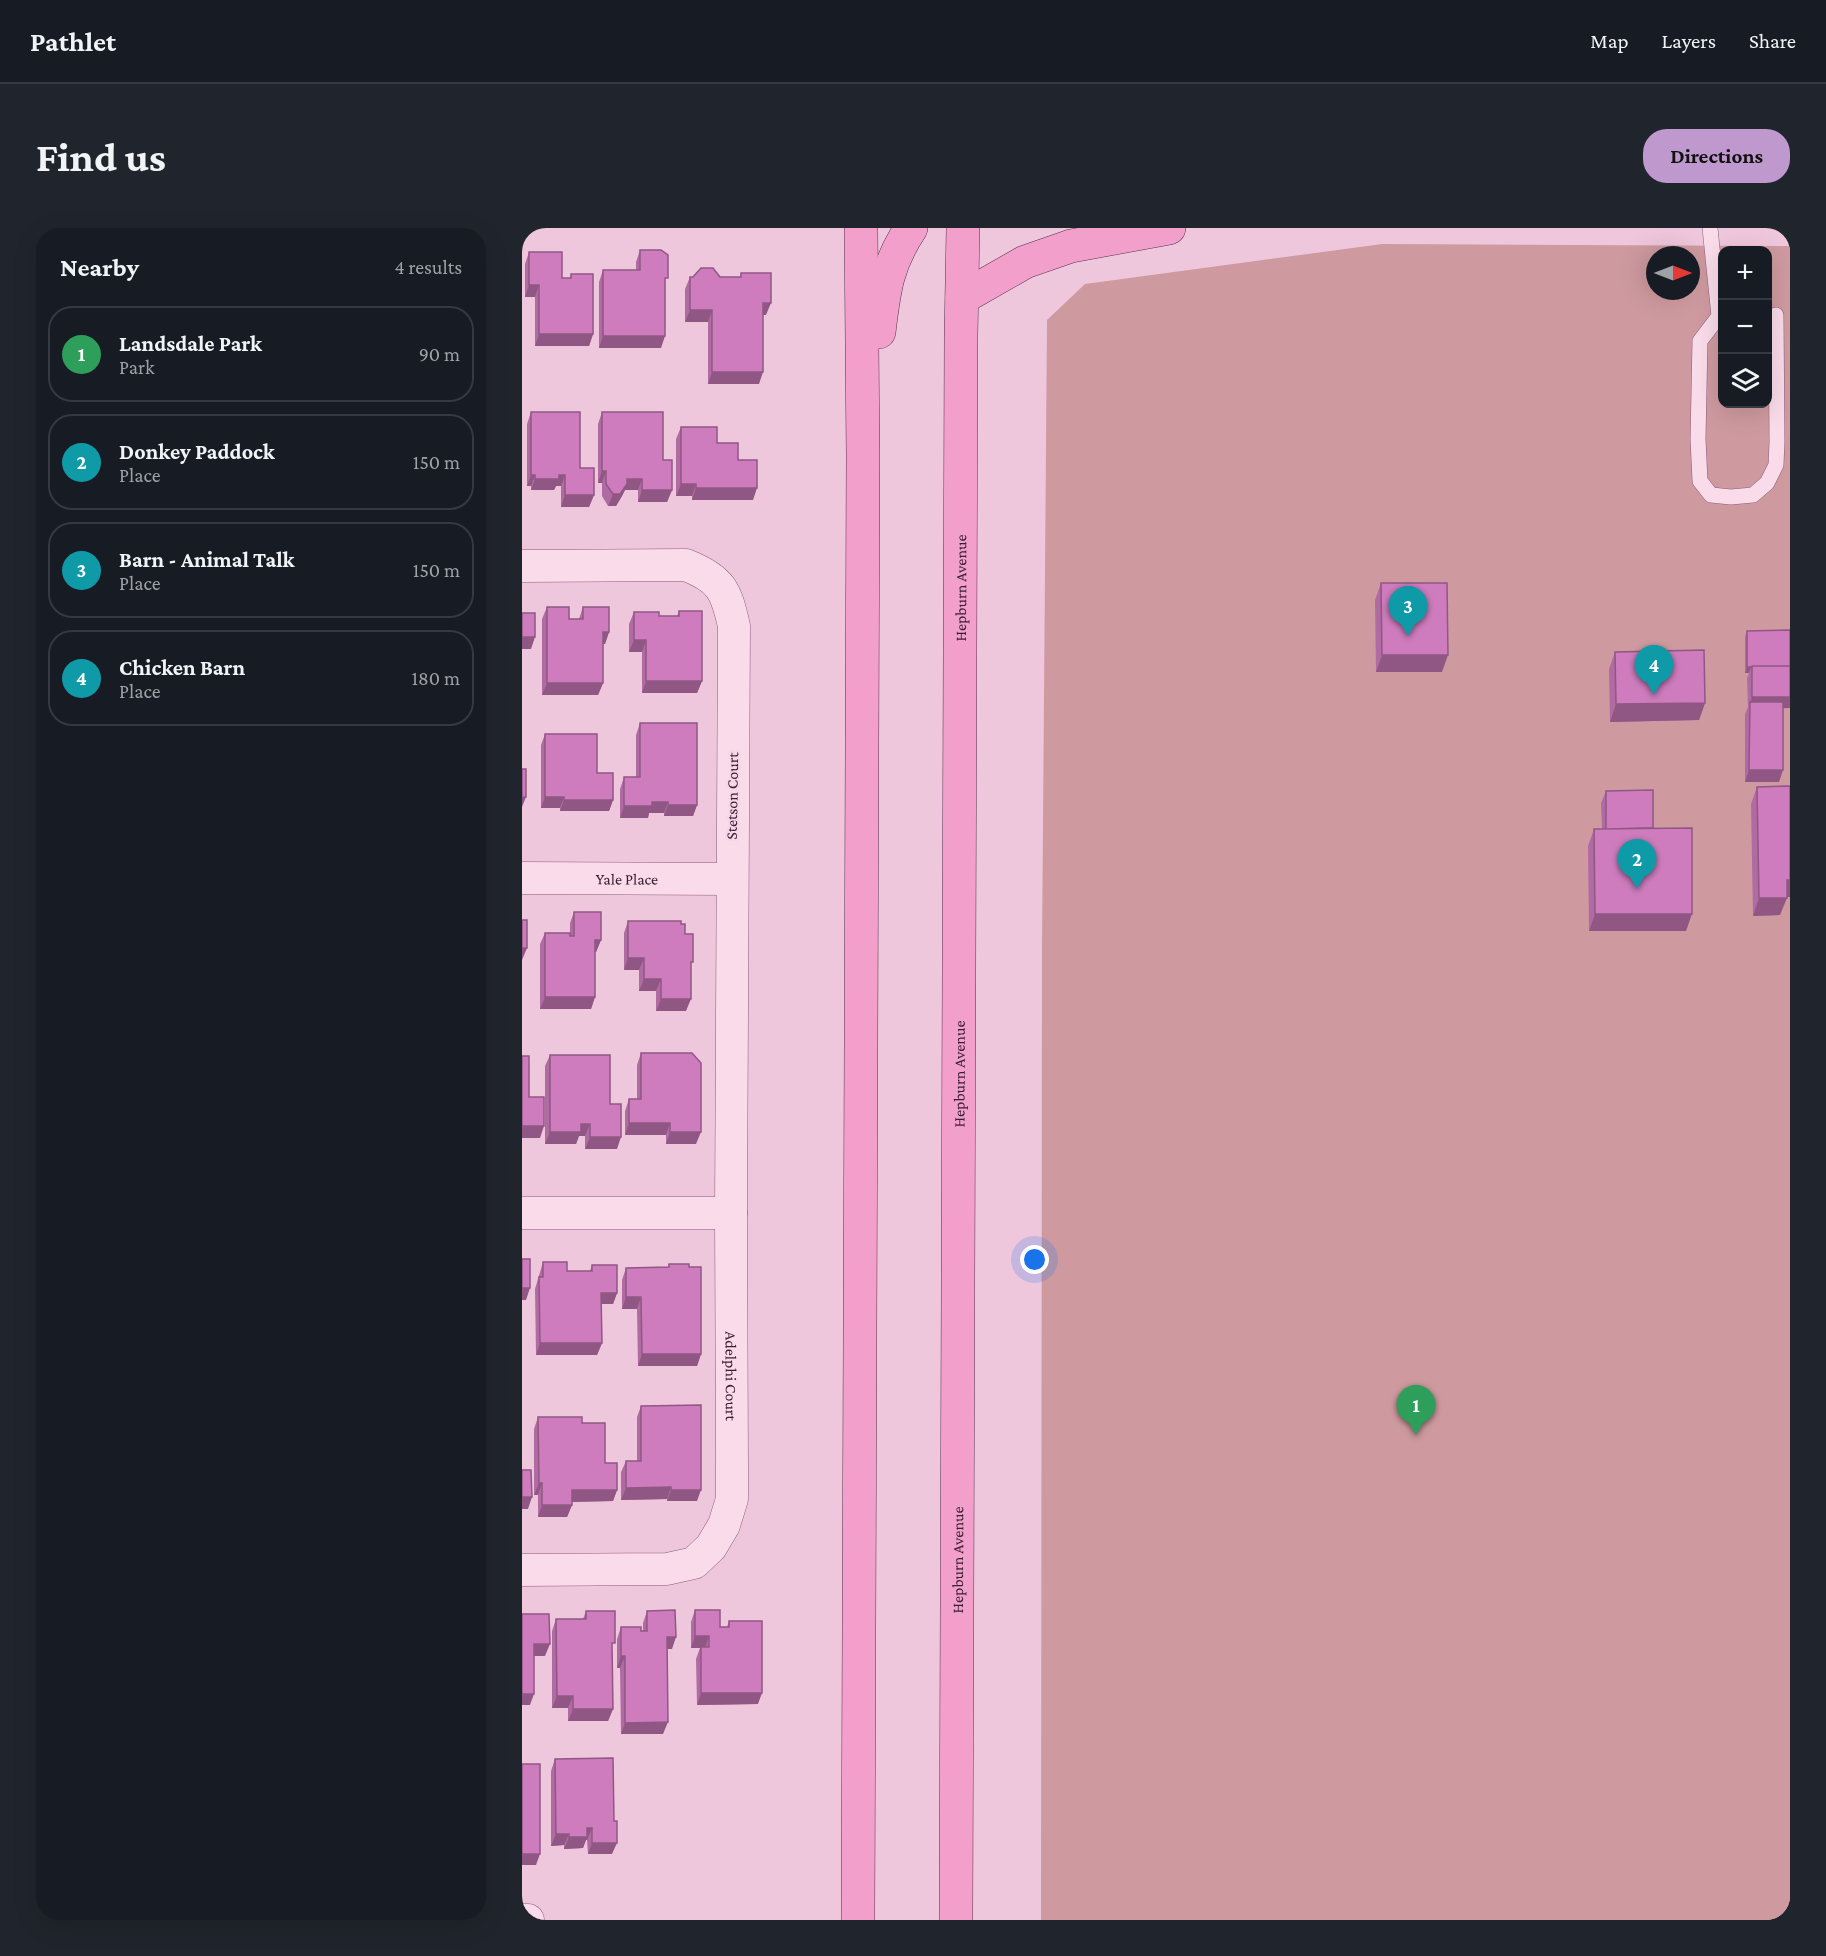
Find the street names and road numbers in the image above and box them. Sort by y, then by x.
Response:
street label: Hepburn Avenue [952,534,970,642]
street label: Stetson Court [723,751,741,840]
street label: Yale Place [596,870,658,887]
street label: Hepburn Avenue [950,1020,968,1128]
street label: Adelphi Court [722,1331,740,1422]
street label: Hepburn Avenue [948,1506,967,1614]

